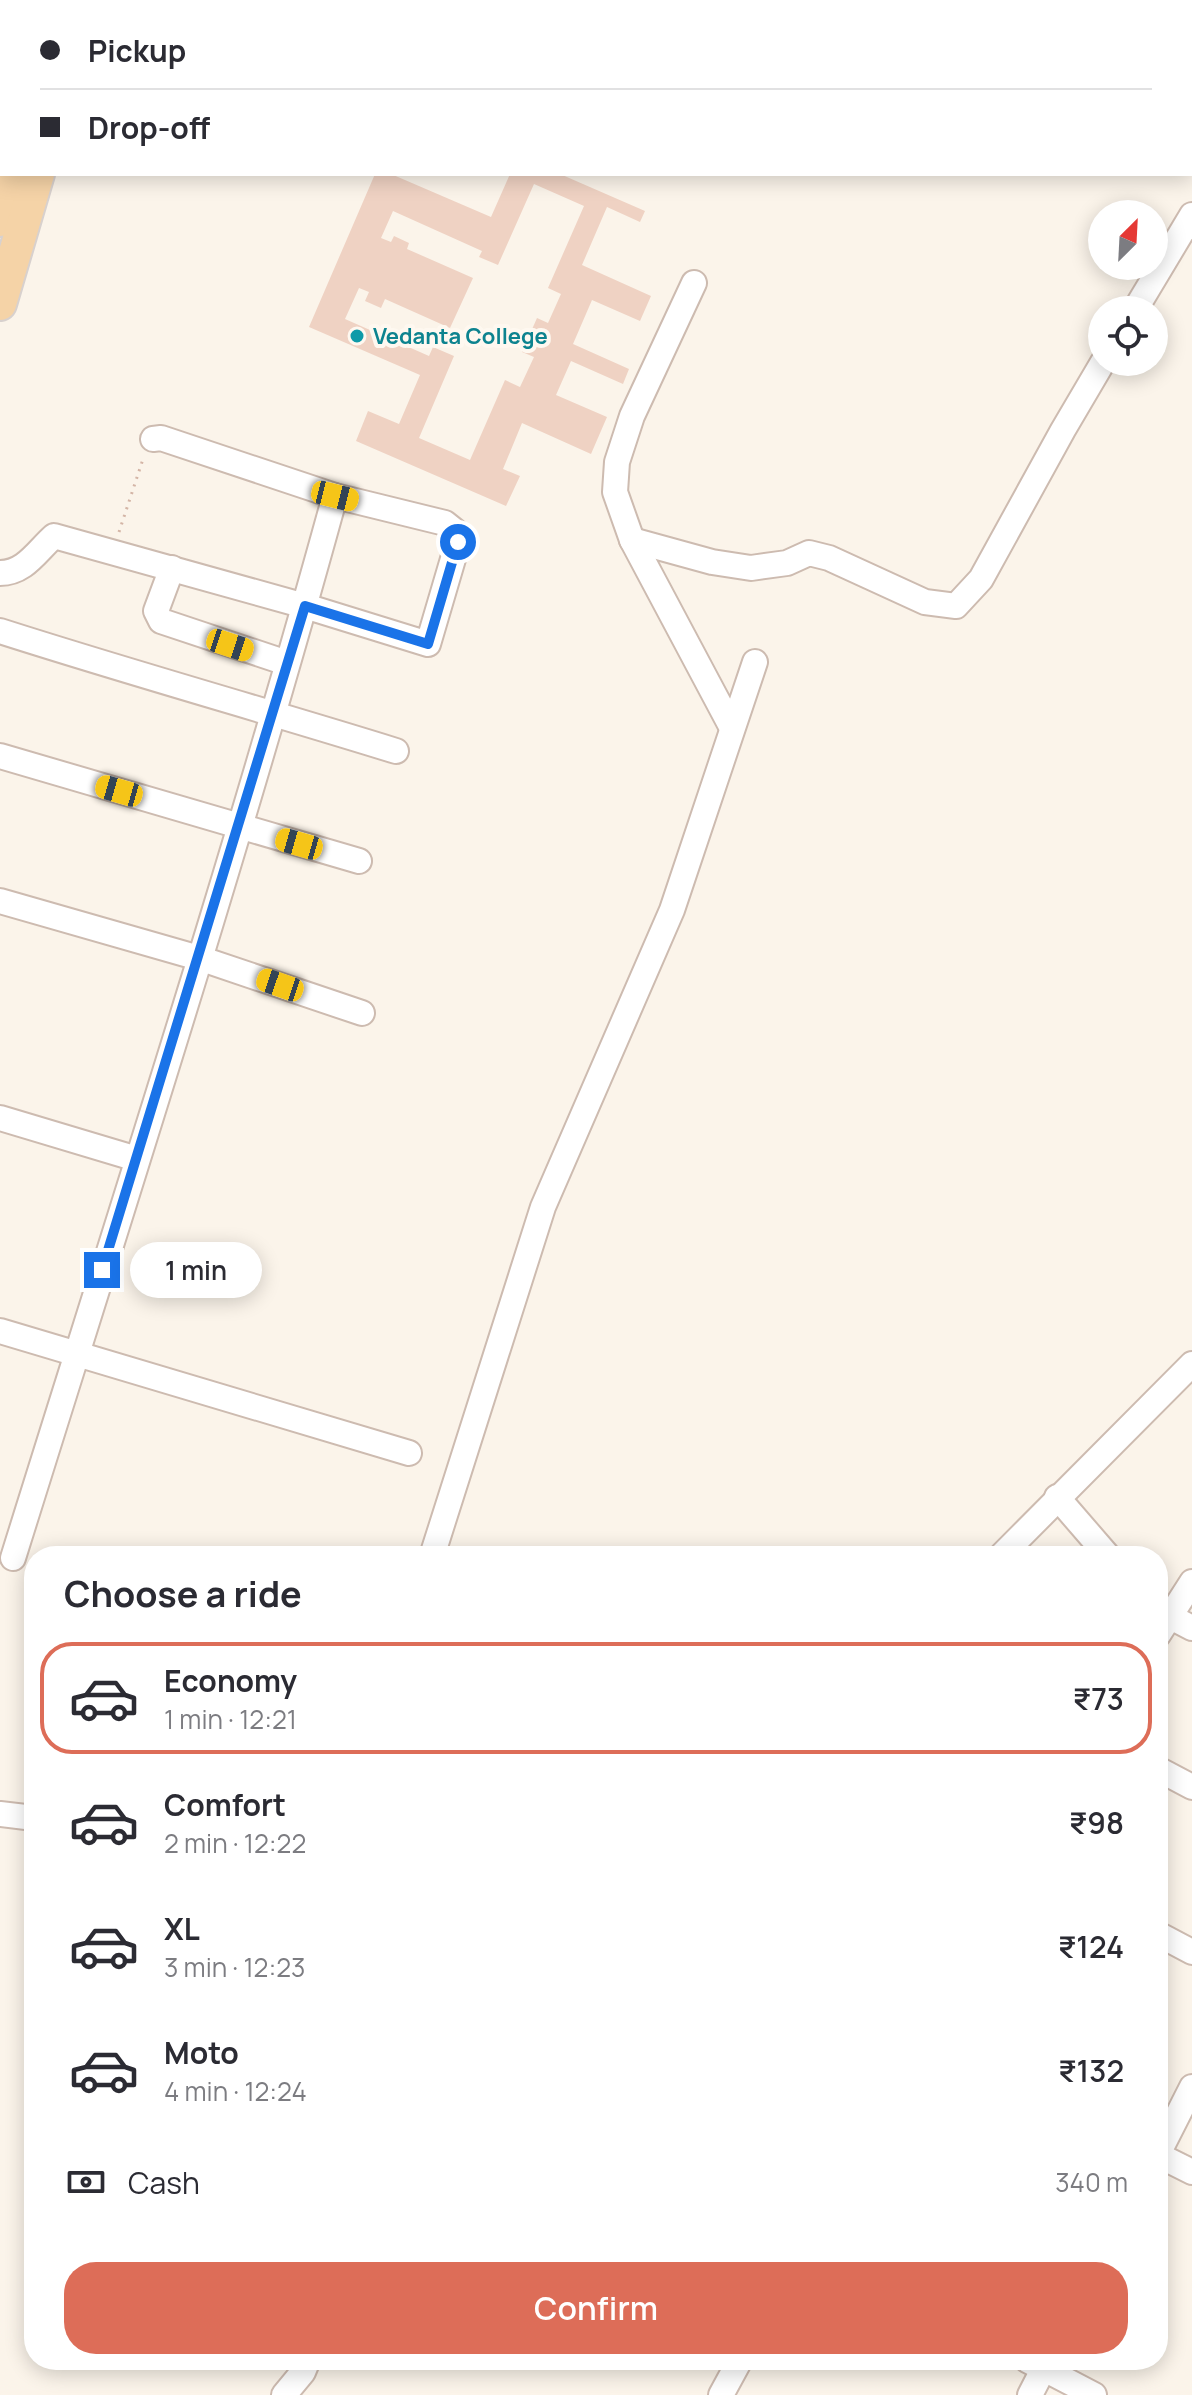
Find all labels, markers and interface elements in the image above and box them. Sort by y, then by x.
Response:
text: Pickup [88,30,186,71]
text: Drop-off [88,107,210,148]
north arrow [1088,200,1168,280]
map controls [1088,200,1168,376]
button: locate [1088,296,1168,376]
place label: Vedanta College [373,321,548,351]
marker: Vedanta College [348,327,366,345]
car [309,479,361,513]
route start [440,524,476,560]
car [203,626,257,664]
car [93,773,145,809]
car [273,826,325,862]
car [253,966,307,1004]
callout: 1 min [130,1242,262,1298]
route end [84,1252,120,1288]
text: 1 min [165,1252,227,1288]
text: Choose a ride [64,1569,302,1618]
text: Economy [164,1660,297,1701]
icon: car [68,1662,140,1734]
text: ₹73 [1073,1678,1124,1719]
text: 1 min · 12:21 [164,1701,297,1737]
text: Comfort [164,1784,286,1825]
icon: car [68,1786,140,1858]
text: ₹98 [1069,1802,1124,1843]
text: 2 min · 12:22 [164,1825,306,1861]
text: XL [164,1908,200,1949]
icon: car [68,1910,140,1982]
text: ₹124 [1058,1926,1124,1967]
text: 3 min · 12:23 [164,1949,305,1985]
text: Moto [164,2032,239,2073]
icon: car [68,2034,140,2106]
text: ₹132 [1058,2050,1124,2091]
text: 4 min · 12:24 [164,2073,307,2109]
icon: cash [64,2160,108,2204]
text: Cash [128,2162,200,2203]
text: 340 m [1055,2164,1128,2200]
button: Confirm [64,2262,1128,2354]

